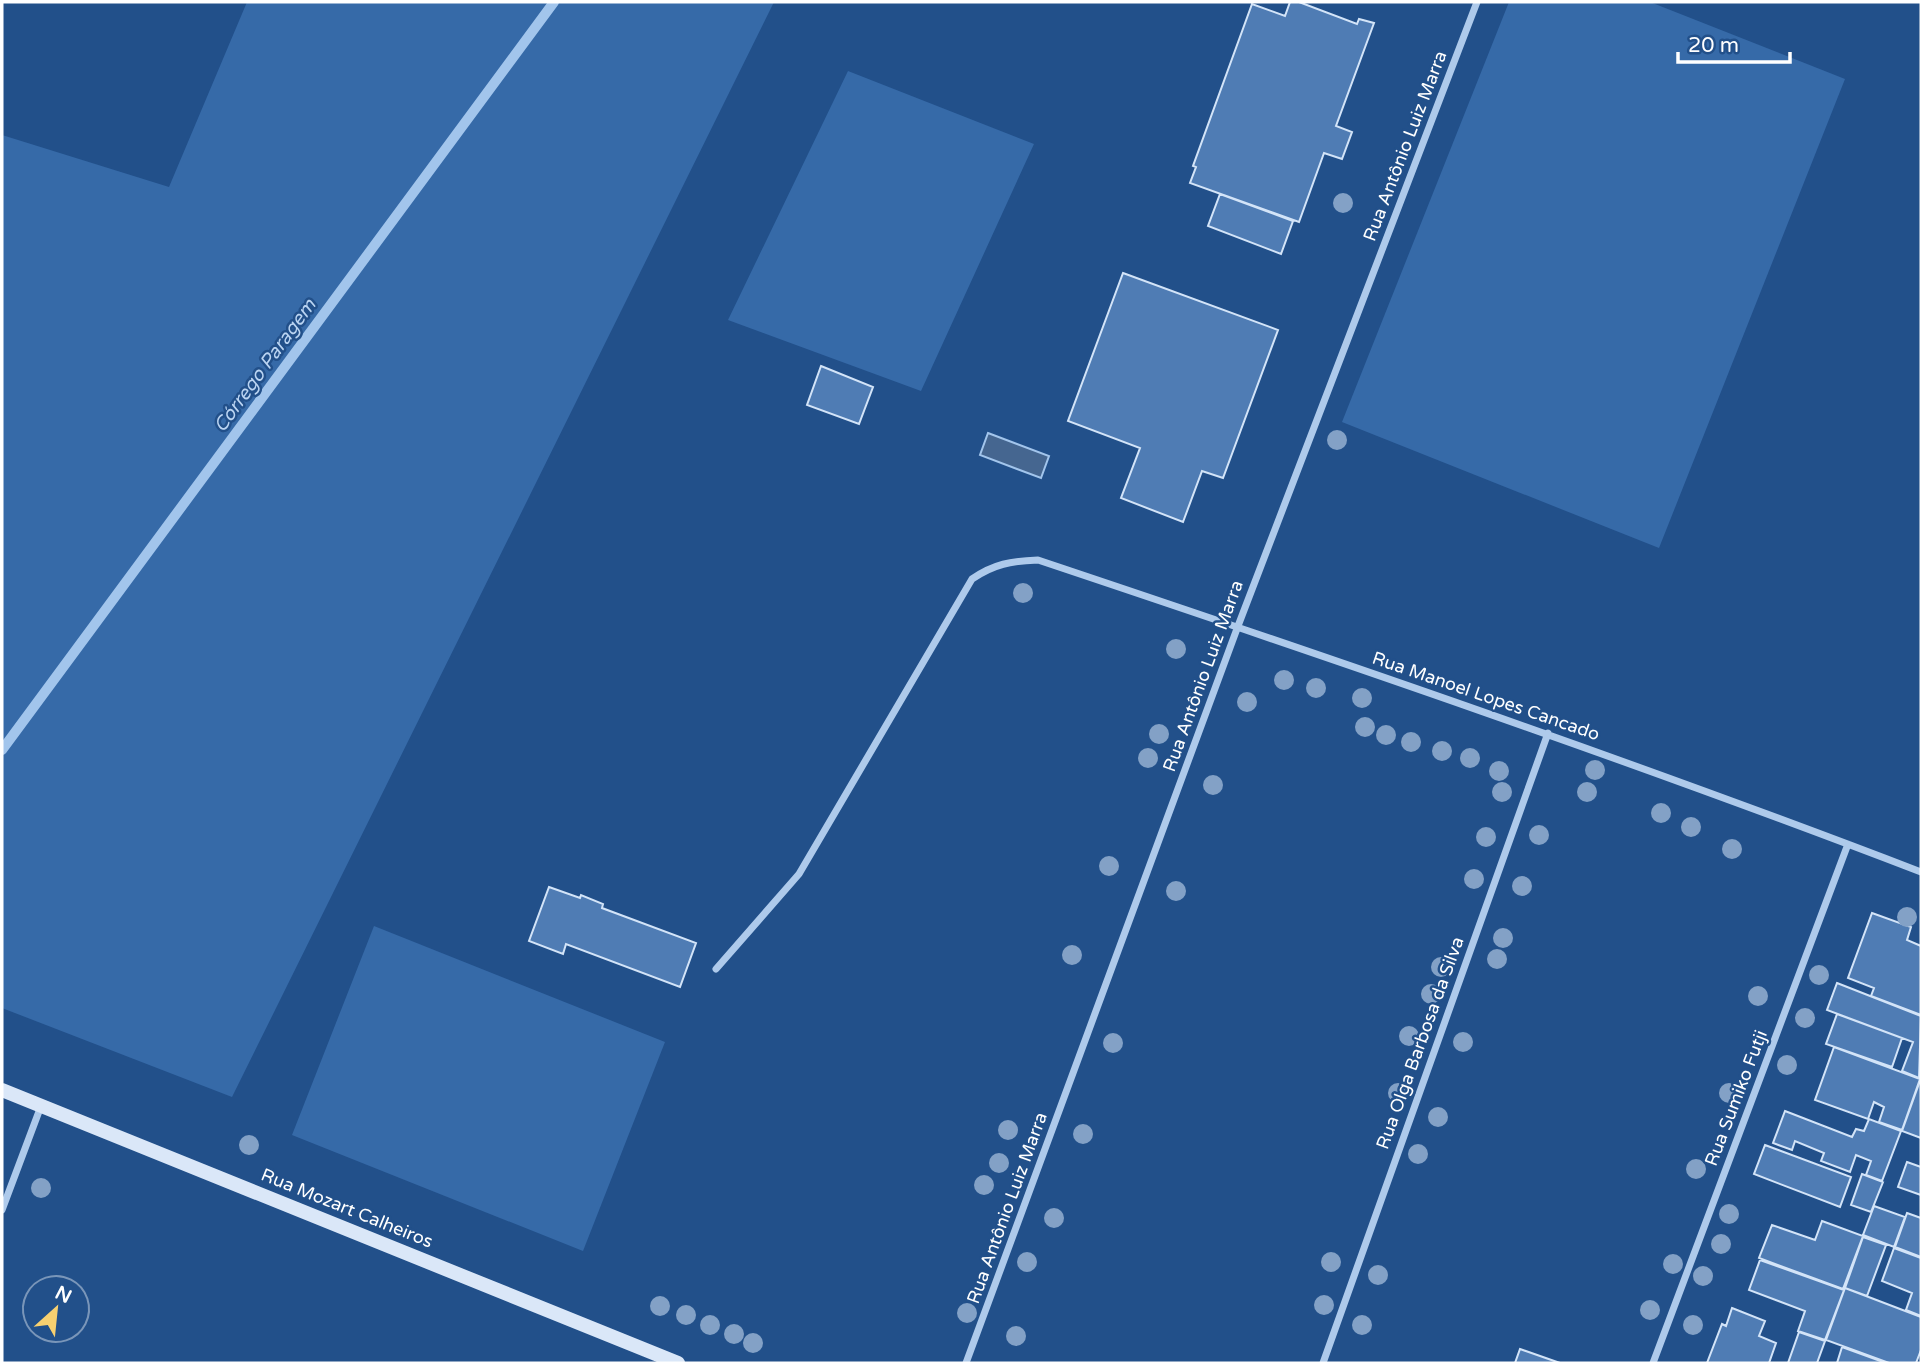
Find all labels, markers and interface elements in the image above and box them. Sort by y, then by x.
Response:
scale bar [1678,21,1790,65]
text: 20 m [1688,33,1739,58]
street label: Rua Antônio Luiz Marra [1358,48,1452,244]
water label: Córrego Paragem [209,294,321,436]
street label: Rua Antônio Luiz Marra [1158,577,1248,775]
street label: Rua Manoel Lopes Cancado [1369,647,1603,745]
street label: Rua Olga Barbosa da Silva [1371,934,1469,1152]
street label: Rua Sumiko Futji [1700,1027,1772,1169]
street label: Rua Antônio Luiz Marra [962,1109,1052,1307]
street label: Rua Mozart Calheiros [258,1163,436,1253]
north arrow [21,1274,91,1344]
text: N [51,1281,75,1308]

